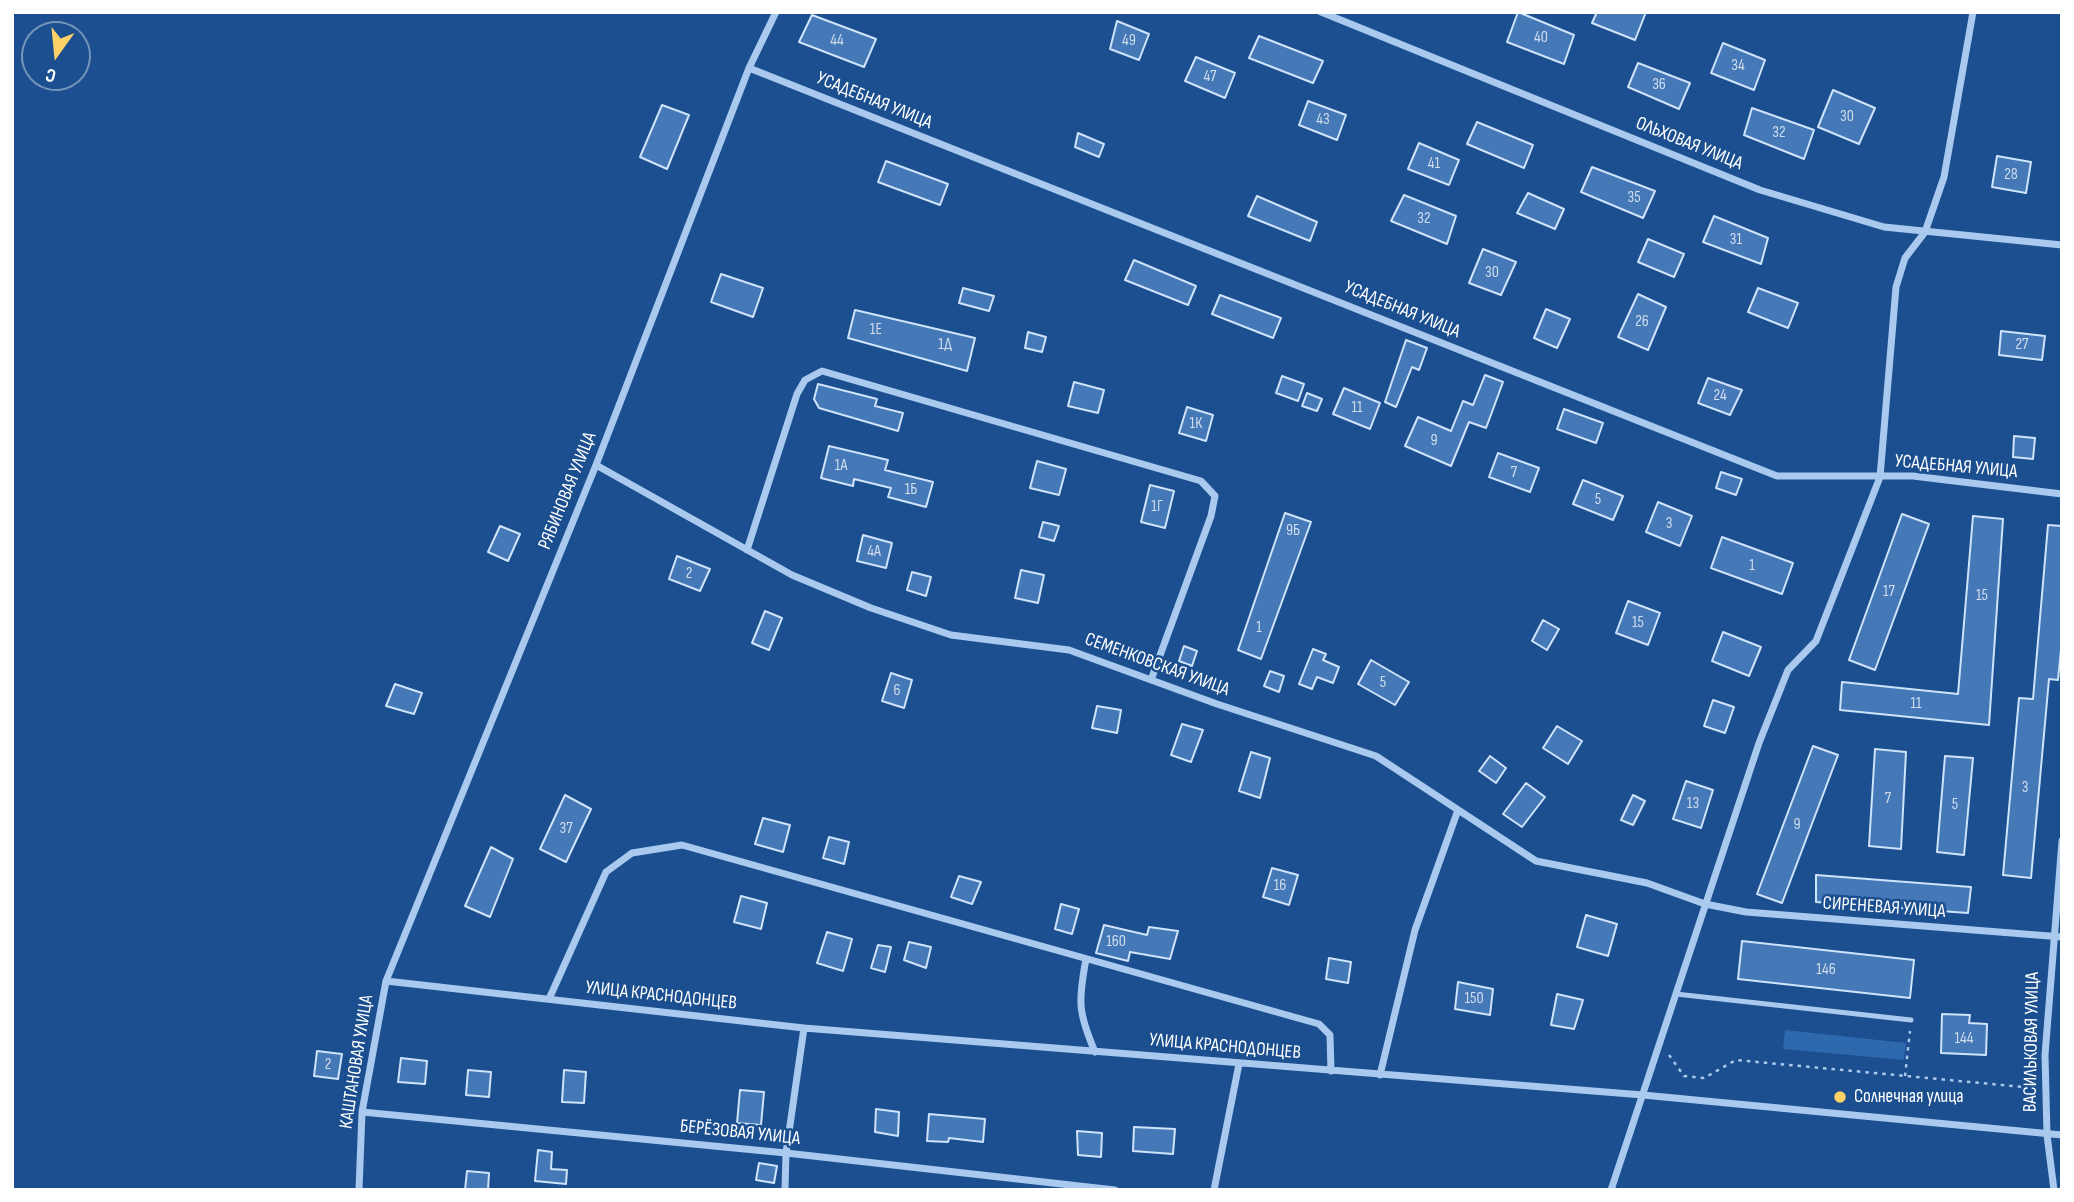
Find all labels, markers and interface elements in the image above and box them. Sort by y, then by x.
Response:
north arrow [21,21,91,91]
house number: 40 [1534,28,1548,48]
house number: 44 [830,31,844,51]
house number: 49 [1122,31,1136,51]
house number: 34 [1731,56,1745,76]
text: С [43,62,59,87]
street label: УСАДЕБНАЯ УЛИЦА [813,67,935,135]
house number: 47 [1204,67,1216,87]
house number: 36 [1652,75,1666,95]
house number: 30 [1840,107,1854,127]
house number: 43 [1316,110,1330,130]
street label: ОЛЬХОВАЯ УЛИЦА [1632,112,1746,176]
house number: 32 [1772,123,1786,143]
house number: 41 [1428,154,1440,174]
house number: 28 [2004,165,2018,185]
house number: 35 [1627,188,1641,208]
house number: 32 [1417,209,1431,229]
house number: 31 [1730,230,1742,250]
house number: 30 [1485,263,1499,283]
street label: УСАДЕБНАЯ УЛИЦА [1341,276,1463,344]
house number: 26 [1635,312,1649,332]
house number: 1Е [870,320,882,340]
house number: 1Д [938,335,952,355]
house number: 27 [2015,335,2029,355]
house number: 24 [1713,386,1727,406]
house number: 11 [1351,398,1363,418]
house number: 1К [1190,414,1202,434]
street label: РЯБИНОВАЯ УЛИЦА [534,429,602,553]
house number: 9 [1430,431,1438,451]
street label: УСАДЕБНАЯ УЛИЦА [1894,450,2018,484]
house number: 1А [835,456,847,476]
house number: 7 [1511,463,1517,483]
house number: 1Б [905,480,917,500]
house number: 5 [1595,490,1601,510]
house number: 1Г [1151,497,1163,517]
house number: 3 [1666,514,1672,534]
house number: 9Б [1286,521,1300,541]
house number: 4А [867,542,881,562]
house number: 1 [1749,556,1755,576]
house number: 2 [686,564,692,584]
house number: 17 [1883,582,1895,602]
house number: 15 [1976,586,1988,606]
house number: 15 [1632,613,1644,633]
house number: 1 [1256,618,1262,638]
street label: СЕМЕНКОВСКАЯ УЛИЦА [1081,628,1233,702]
house number: 5 [1380,673,1386,693]
house number: 6 [893,681,901,701]
house number: 11 [1910,694,1922,714]
house number: 3 [2022,778,2028,798]
house number: 7 [1885,789,1891,809]
house number: 13 [1687,794,1699,814]
house number: 5 [1952,795,1958,815]
house number: 9 [1793,815,1801,835]
house number: 37 [559,819,573,839]
house number: 16 [1274,876,1286,896]
street label: СИРЕНЕВАЯ УЛИЦА [1822,892,1946,924]
house number: 160 [1106,932,1126,952]
house number: 146 [1816,960,1836,980]
street label: ВАСИЛЬКОВАЯ УЛИЦА [2019,972,2045,1112]
street label: УЛИЦА КРАСНОДОНЦЕВ [584,977,738,1015]
house number: 150 [1464,989,1484,1009]
street label: КАШТАНОВАЯ УЛИЦА [335,994,379,1130]
street label: УЛИЦА КРАСНОДОНЦЕВ [1148,1029,1302,1065]
house number: 144 [1954,1029,1974,1049]
house number: 2 [325,1055,331,1075]
place label: Солнечная улица [1854,1086,1964,1108]
marker: Солнечная улица [1832,1089,1848,1105]
street label: БЕРЁЗОВАЯ УЛИЦА [679,1115,801,1151]

